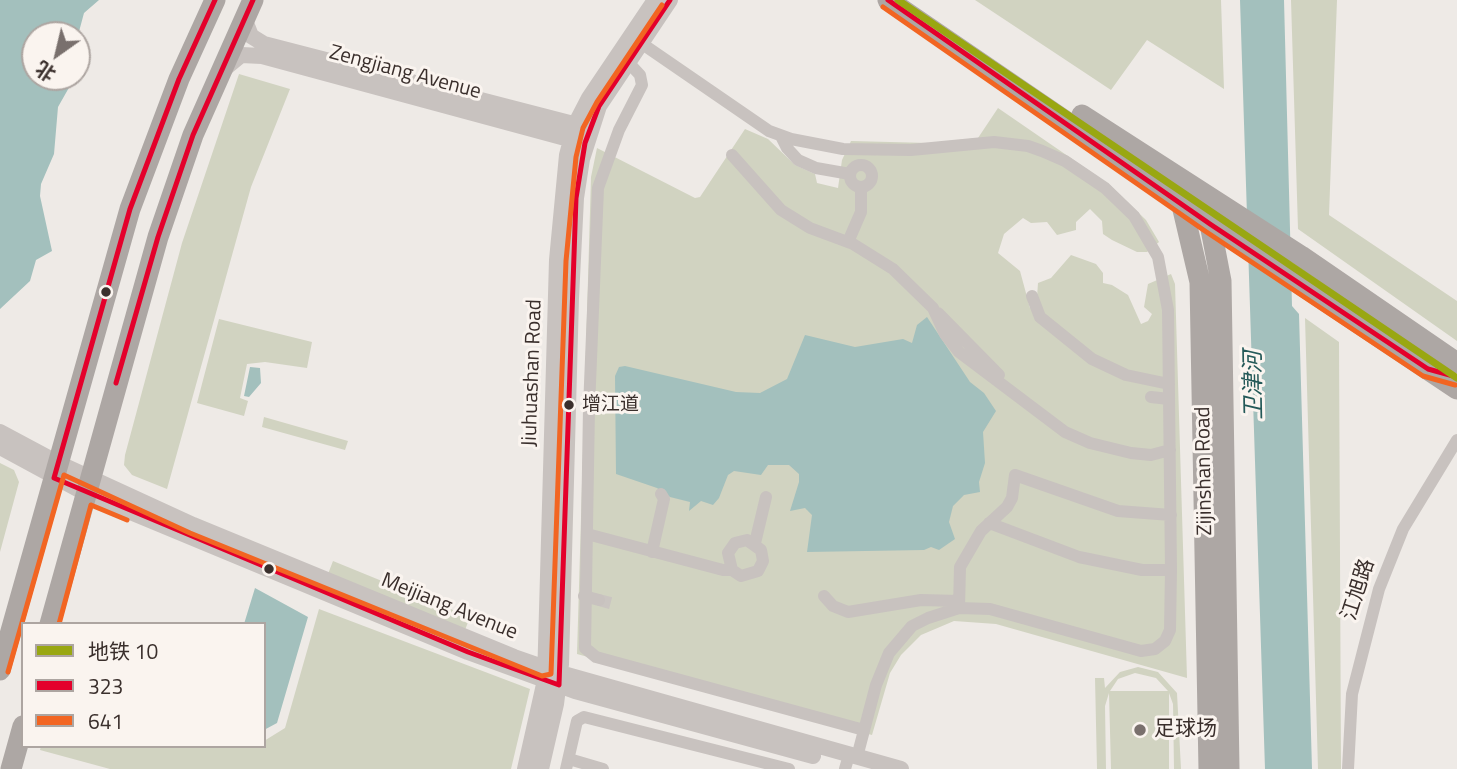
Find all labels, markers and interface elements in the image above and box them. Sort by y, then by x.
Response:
north arrow [21,21,91,91]
street label: Zengjiang Avenue [326,41,484,105]
text: 北 [29,55,61,90]
unlabelled marker [99,285,113,299]
street label: Jiuhuashan Road [518,299,548,447]
water label: 卫津河 [1241,350,1269,420]
place label: 增江道 [582,394,639,416]
marker: 增江道 [562,398,576,412]
street label: Zijinshan Road [1191,406,1219,536]
street label: 江旭路 [1337,556,1381,624]
unlabelled marker [262,562,276,576]
street label: Meijiang Avenue [377,568,521,646]
legend [21,622,266,748]
text: 地铁 10 [88,635,158,667]
text: 323 [88,670,123,702]
text: 641 [88,705,123,737]
place label: 足球场 [1154,717,1217,743]
marker: 足球场 [1132,722,1148,738]

